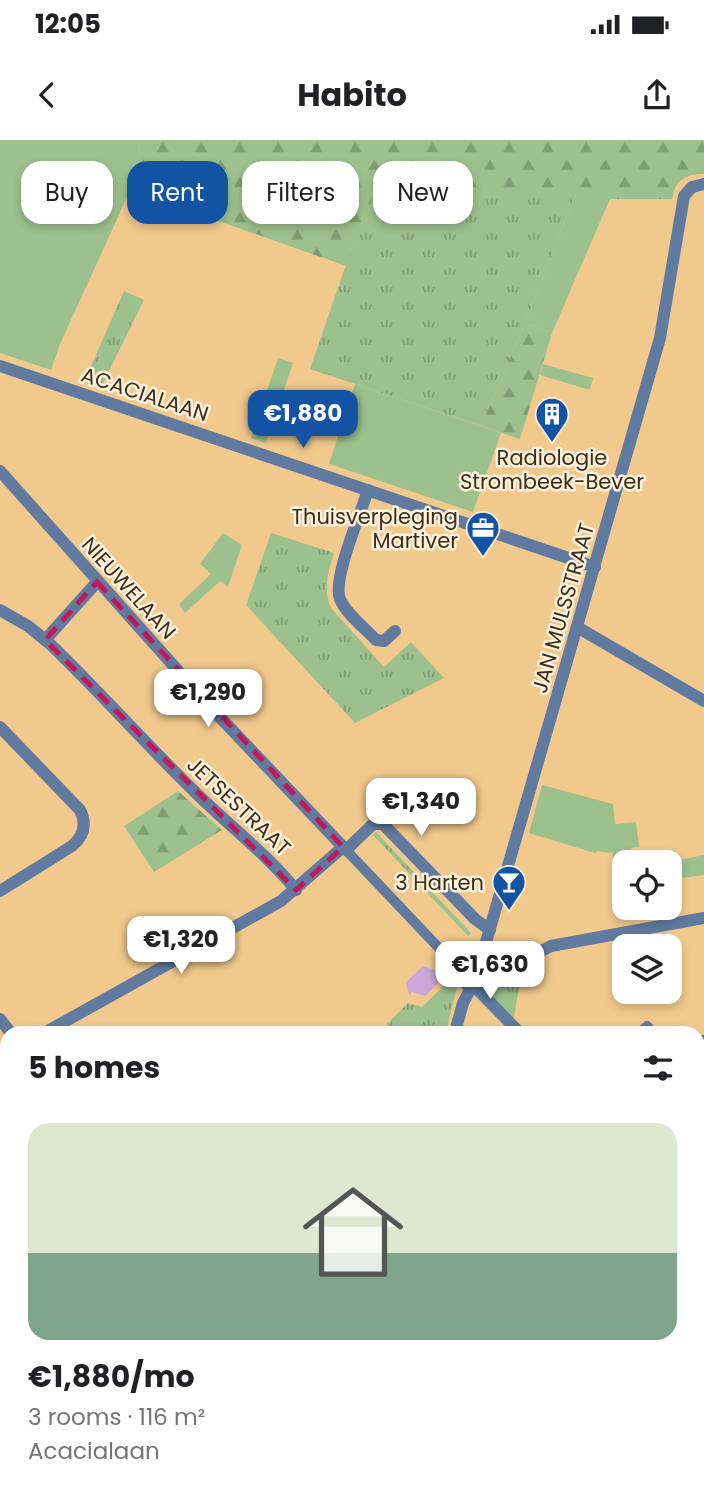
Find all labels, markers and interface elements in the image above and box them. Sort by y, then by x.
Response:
text: 12:05 [35,6,101,42]
text: Habito [297,72,407,117]
icon: back [28,76,66,114]
icon: share [638,76,676,114]
chip: Buy [21,161,113,224]
chip: Rent [127,161,228,224]
chip: Filters [242,161,359,224]
chip: New [373,161,473,224]
street label: ACACIALAAN [78,360,212,428]
pin: €1,880 [246,390,360,450]
building icon: Radiologie Strombeek-Bever [533,395,571,444]
text: €1,880 [264,397,342,429]
place label: Radiologie Strombeek-Bever [460,443,644,496]
place label: Thuisverpleging Martiver [292,502,458,555]
office icon: Thuisverpleging Martiver [464,509,502,558]
street label: JAN MULSSTRAAT [525,520,601,696]
street label: NIEUWELAAN [75,531,183,645]
pin: €1,290 [151,670,265,729]
text: €1,290 [170,676,246,708]
street label: JETSESTRAAT [181,750,297,862]
pin: €1,340 [364,778,478,838]
text: €1,340 [382,785,460,817]
map controls [612,850,682,1004]
button: locate [612,850,682,920]
bar icon: 3 Harten [490,863,528,912]
place label: 3 Harten [395,868,484,897]
pin: €1,320 [124,916,238,976]
text: €1,320 [143,923,219,955]
button: layers [612,934,682,1004]
pin: €1,630 [433,942,547,1001]
text: €1,630 [451,948,529,980]
text: 5 homes [28,1046,160,1089]
icon: filters [639,1049,677,1087]
icon: home [290,1169,416,1295]
text: €1,880/mo [28,1355,195,1398]
text: 3 rooms · 116 m² [28,1401,205,1433]
text: Acacialaan [28,1435,160,1467]

